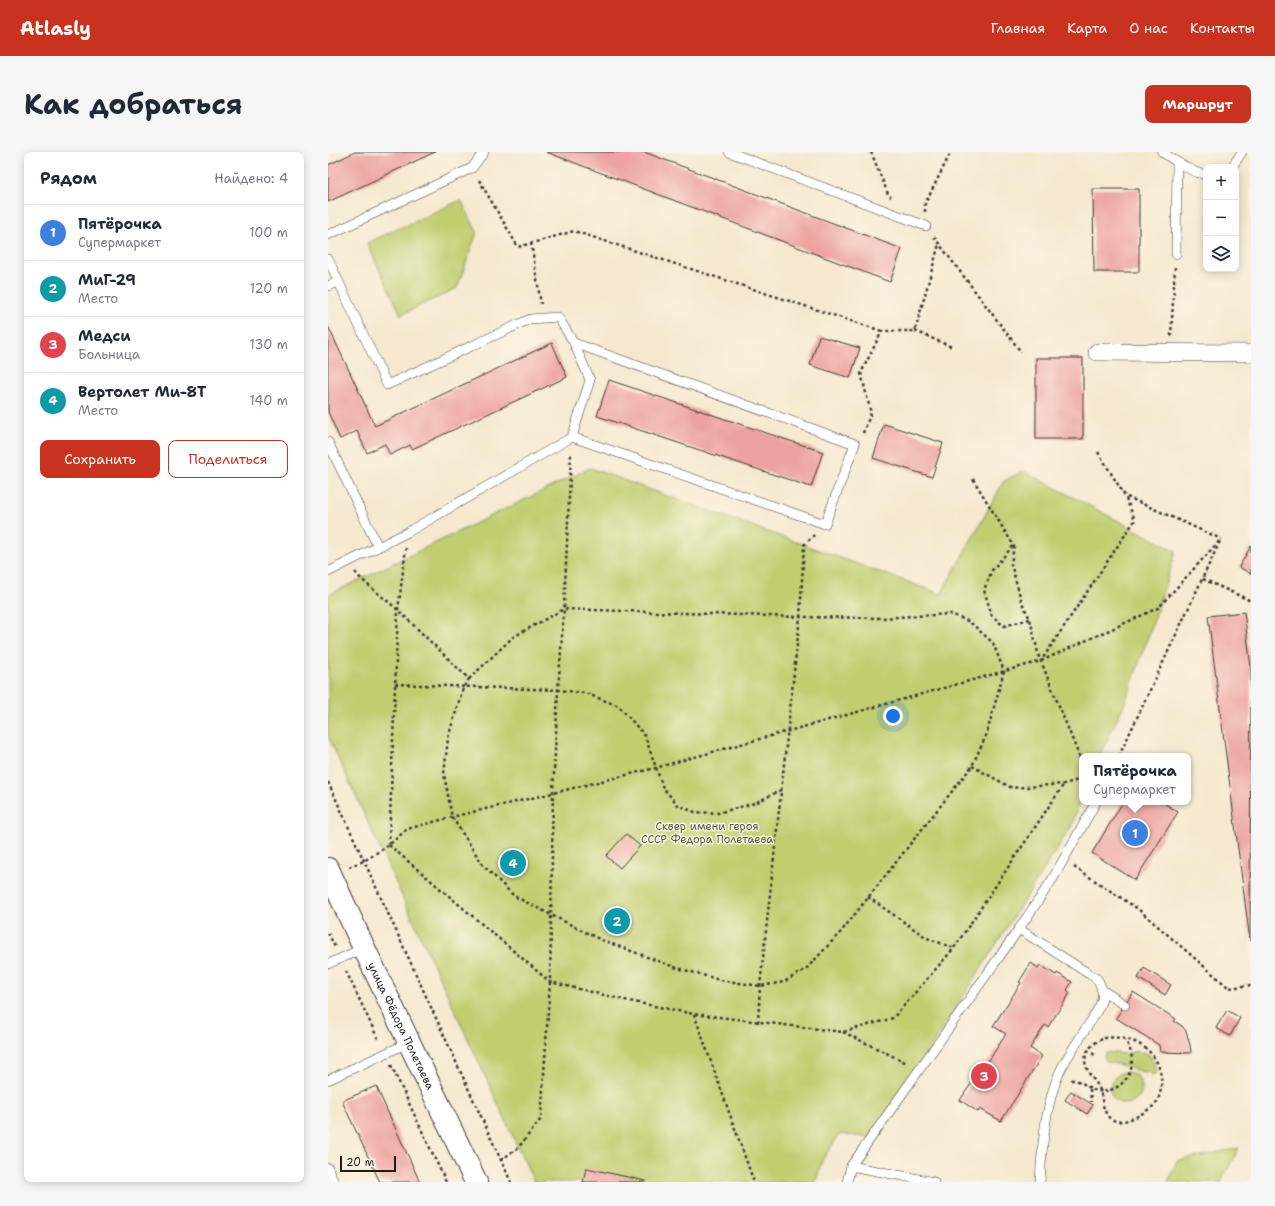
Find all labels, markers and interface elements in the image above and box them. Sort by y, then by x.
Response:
text: Atlasly [20,16,91,41]
text: Главная [991,19,1045,37]
text: Карта [1067,19,1107,37]
text: О нас [1129,19,1168,37]
text: Контакты [1190,19,1255,37]
text: Как добраться [24,85,243,123]
button: Маршрут [1145,85,1251,123]
map controls [1203,164,1239,272]
button: + [1203,164,1239,200]
text: Рядом [40,167,97,189]
text: Найдено: 4 [214,170,288,187]
button: − [1203,200,1239,236]
text: Пятёрочка [78,214,162,234]
text: 1 [50,224,56,241]
text: 100 m [249,224,288,241]
text: Супермаркет [78,234,161,251]
button: layers [1203,236,1239,272]
text: МиГ-29 [78,270,136,290]
text: 2 [48,280,58,297]
text: 120 m [250,280,288,297]
text: Место [78,290,118,307]
text: Медси [78,326,131,346]
text: 3 [48,336,58,353]
text: 130 m [250,336,288,353]
text: Больница [78,346,140,363]
text: Вертолет Ми-8Т [78,382,206,402]
text: 4 [48,392,58,409]
text: 140 m [249,392,288,409]
text: Место [78,402,118,419]
button: Сохранить [40,440,160,478]
button: Поделиться [168,440,288,478]
your location [883,706,903,726]
popup [1079,753,1191,805]
text: Пятёрочка [1093,761,1177,781]
text: Супермаркет [1093,781,1176,798]
pin: 1 [1122,818,1148,848]
park label: Сквер имени героя СССР Федора Полетаева [641,819,773,847]
pin: 4 [500,848,526,878]
pin: 2 [604,906,630,936]
street label: улица Фёдора Полетаева [364,960,438,1092]
pin: 3 [971,1061,997,1091]
scale bar [340,1154,396,1173]
text: 20 m [346,1155,374,1170]

